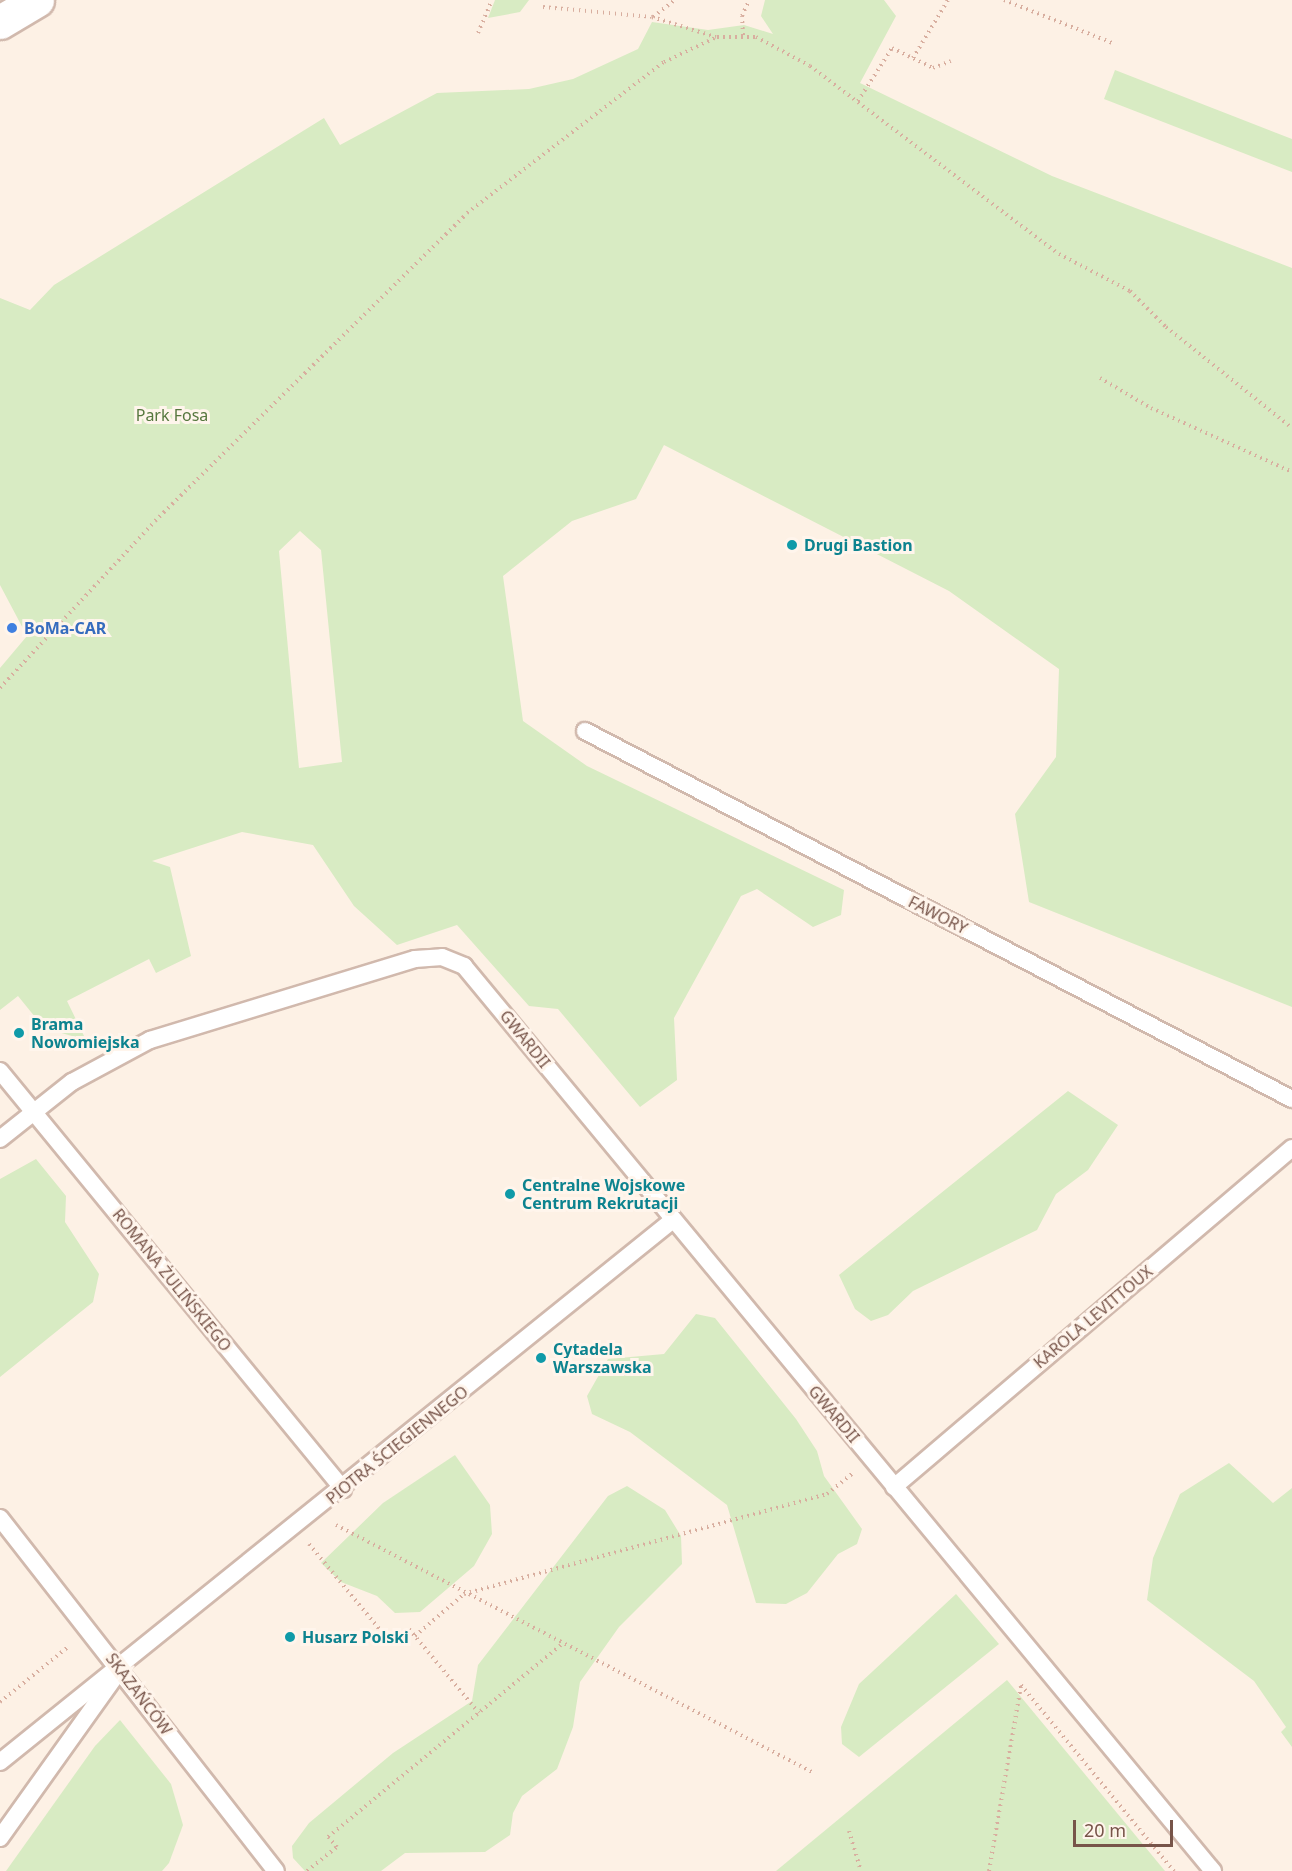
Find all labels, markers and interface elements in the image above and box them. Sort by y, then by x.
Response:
park label: Park Fosa [136,405,208,425]
place label: Drugi Bastion [804,535,913,555]
marker: Drugi Bastion [785,538,799,552]
place label: BoMa-CAR [24,618,106,638]
marker: BoMa-CAR [5,621,19,635]
street label: FAWORY [905,892,971,938]
street label: GWARDII [496,1006,554,1072]
place label: Brama Nowomiejska [31,1014,140,1052]
marker: Brama Nowomiejska [12,1026,26,1040]
place label: Centralne Wojskowe Centrum Rekrutacji [522,1175,685,1213]
marker: Centralne Wojskowe Centrum Rekrutacji [503,1187,517,1201]
street label: ROMANA ŻULIŃSKIEGO [109,1205,235,1355]
street label: KAROLA LEVITTOUX [1030,1262,1156,1372]
place label: Cytadela Warszawska [553,1339,652,1377]
marker: Cytadela Warszawska [534,1351,548,1365]
street label: PIOTRA ŚCIEGIENNEGO [322,1382,472,1508]
street label: GWARDII [805,1382,863,1446]
place label: Husarz Polski [302,1627,409,1647]
marker: Husarz Polski [283,1630,297,1644]
street label: SKAZAŃCÓW [102,1649,176,1739]
scale bar [1076,1808,1176,1846]
text: 20 m [1084,1818,1126,1842]

